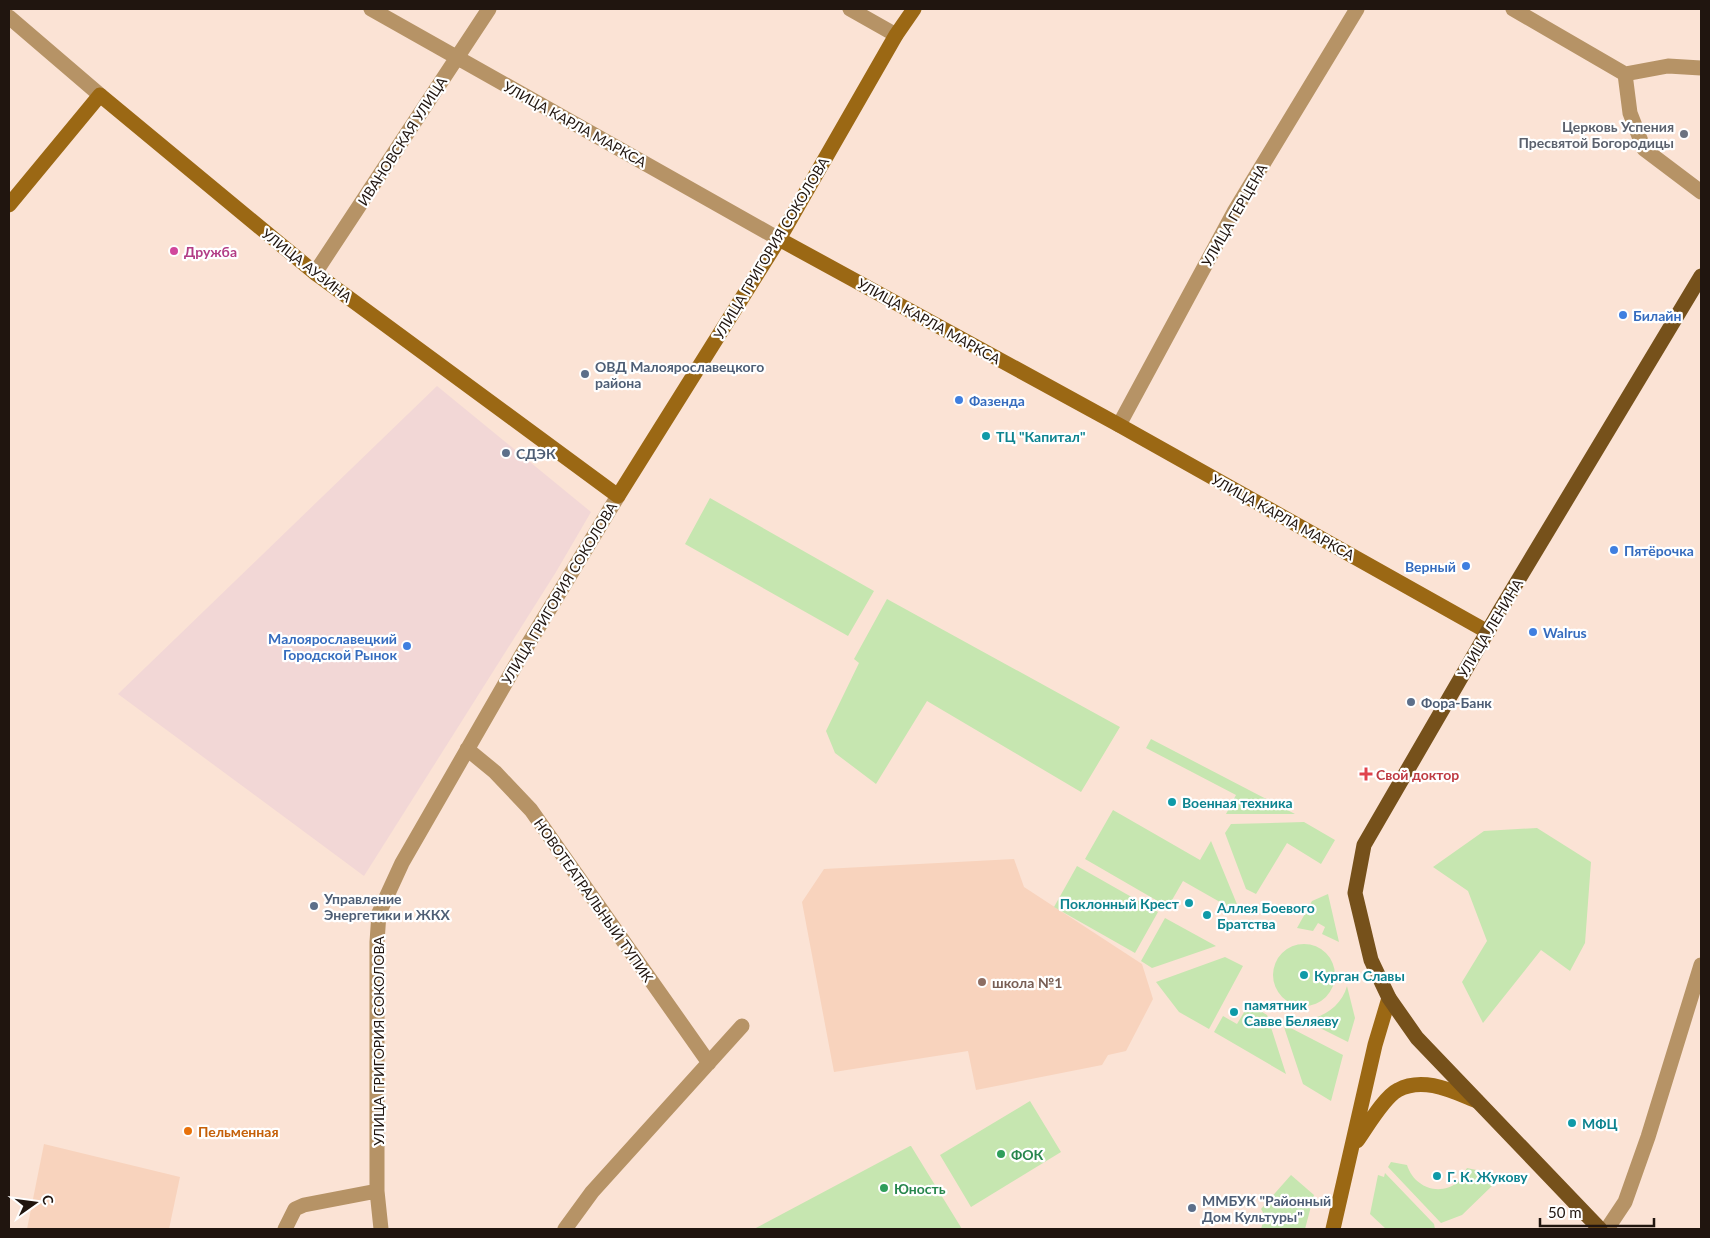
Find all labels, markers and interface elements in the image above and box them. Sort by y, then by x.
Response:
street label: ИВАНОВСКАЯ УЛИЦА [354,73,450,209]
street label: УЛИЦА КАРЛА МАРКСА [500,78,650,171]
place label: Церковь Успения Пресвятой Богородицы [1518,118,1674,151]
marker: Церковь Успения Пресвятой Богородицы [1678,128,1690,140]
street label: УЛИЦА ГРИГОРИЯ СОКОЛОВА [710,153,833,342]
street label: УЛИЦА ГЕРЦЕНА [1198,160,1271,269]
street label: УЛИЦА АУЗИНА [259,225,356,306]
place label: Дружба [184,243,237,260]
marker: Дружба [168,245,180,257]
street label: УЛИЦА КАРЛА МАРКСА [854,275,1004,368]
place label: Билайн [1633,307,1682,324]
marker: Билайн [1617,309,1629,321]
place label: ОВД Малоярославецкого района [595,358,764,391]
marker: ОВД Малоярославецкого района [579,368,591,380]
place label: Фазенда [969,392,1025,409]
marker: Фазенда [953,394,965,406]
place label: ТЦ "Капитал" [996,428,1086,445]
marker: ТЦ "Капитал" [980,430,992,442]
place label: СДЭК [516,445,556,462]
marker: СДЭК [500,447,512,459]
street label: УЛИЦА КАРЛА МАРКСА [1208,471,1358,564]
street label: УЛИЦА ГРИГОРИЯ СОКОЛОВА [498,498,621,687]
place label: Пятёрочка [1624,542,1694,559]
marker: Пятёрочка [1608,544,1620,556]
place label: Верный [1405,558,1456,575]
marker: Верный [1460,560,1472,572]
street label: УЛИЦА ЛЕНИНА [1454,575,1527,681]
place label: Walrus [1543,624,1587,641]
marker: Walrus [1527,626,1539,638]
place label: Малоярославецкий Городской Рынок [268,630,397,663]
marker: Малоярославецкий Городской Рынок [401,640,413,652]
place label: Фора-Банк [1421,694,1492,711]
marker: Фора-Банк [1405,696,1417,708]
place label: Свой доктор [1376,766,1459,783]
marker: Свой доктор [1360,768,1372,780]
place label: Военная техника [1182,794,1293,811]
marker: Военная техника [1166,796,1178,808]
street label: НОВОТЕАТРАЛЬНЫЙ ТУПИК [531,815,657,986]
place label: Управление Энергетики и ЖКХ [323,890,450,923]
place label: Поклонный Крест [1060,895,1180,912]
marker: Поклонный Крест [1183,897,1195,909]
place label: Аллея Боевого Братства [1216,899,1315,932]
marker: Управление Энергетики и ЖКХ [308,900,320,912]
marker: Аллея Боевого Братства [1201,909,1213,921]
street label: УЛИЦА ГРИГОРИЯ СОКОЛОВА [370,936,387,1146]
place label: Курган Славы [1314,967,1405,984]
marker: Курган Славы [1298,969,1310,981]
place label: школа №1 [992,974,1062,991]
marker: школа №1 [976,976,988,988]
place label: памятник Савве Беляеву [1244,996,1339,1029]
marker: памятник Савве Беляеву [1228,1006,1240,1018]
place label: МФЦ [1582,1115,1618,1132]
marker: МФЦ [1566,1117,1578,1129]
place label: Пельменная [198,1123,279,1140]
marker: Пельменная [182,1125,194,1137]
place label: ФОК [1011,1146,1044,1163]
marker: ФОК [995,1148,1007,1160]
place label: Г. К. Жукову [1447,1168,1528,1185]
marker: Г. К. Жукову [1431,1170,1443,1182]
north arrow [10,1178,60,1228]
place label: Юность [894,1180,946,1197]
marker: Юность [878,1182,890,1194]
place label: ММБУК "Районный Дом Культуры" [1202,1192,1331,1225]
text: С [39,1193,58,1207]
scale bar [1540,1196,1654,1228]
marker: ММБУК "Районный Дом Культуры" [1186,1202,1198,1214]
text: 50 m [1548,1203,1582,1221]

